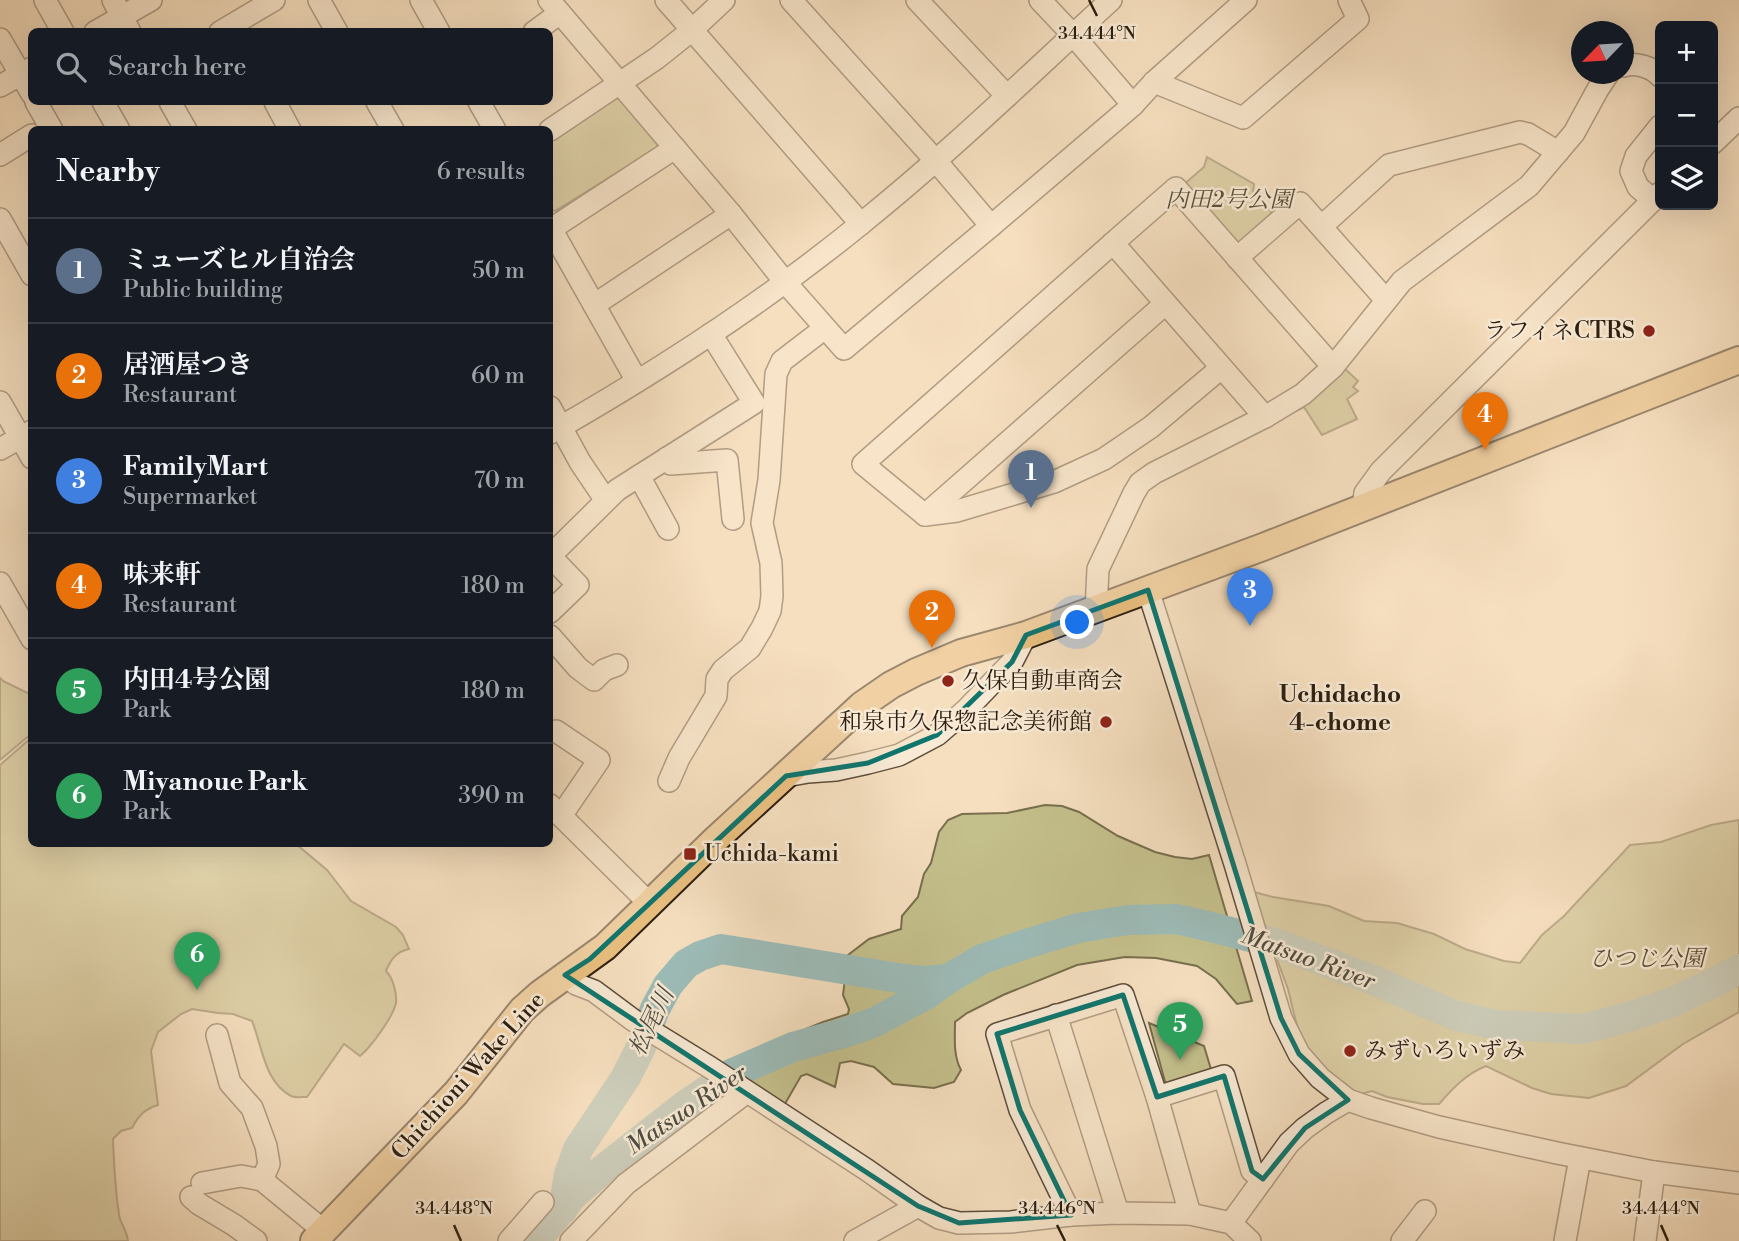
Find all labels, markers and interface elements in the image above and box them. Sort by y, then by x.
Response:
north arrow [1571,21,1634,84]
map controls [1655,21,1718,210]
button: + [1655,21,1718,84]
text: 34.444°N [1058,22,1136,45]
search box [28,28,553,105]
icon: search [52,48,90,86]
text: Search here [108,51,247,83]
button: − [1655,84,1718,147]
button: layers [1655,147,1718,210]
text: Nearby [56,153,160,191]
text: 6 results [437,158,525,186]
park label: 内田2号公園 [1165,186,1297,214]
text: ミューズヒル自治会 [123,244,355,276]
text: 1 [73,257,85,285]
text: 50 m [472,257,525,285]
text: Public building [123,276,283,304]
place label: ラフィネCTRS [1484,317,1635,345]
marker: ラフィネCTRS [1641,323,1657,339]
text: 居酒屋つき [123,349,253,381]
text: 2 [72,362,86,390]
text: 60 m [471,362,525,390]
text: Restaurant [123,381,237,409]
pin: 4 [1462,392,1508,450]
pin: 1 [1008,450,1054,508]
text: FamilyMart [123,451,268,483]
text: 3 [72,467,86,495]
text: 70 m [474,467,525,495]
text: Supermarket [123,483,258,511]
text: 味来軒 [123,559,201,591]
pin: 3 [1227,568,1273,626]
text: 4 [71,572,87,600]
text: 180 m [461,572,525,600]
pin: 2 [909,590,955,648]
text: Restaurant [123,591,237,619]
your location [1060,605,1094,639]
text: 内田4号公園 [123,664,270,696]
place label: 久保自動車商会 [962,667,1123,695]
marker: 久保自動車商会 [940,673,956,689]
text: 5 [72,677,86,705]
text: 180 m [461,677,525,705]
district label: Uchidacho 4-chome [1279,680,1401,738]
text: Park [123,696,171,724]
place label: 和泉市久保惣記念美術館 [839,708,1092,736]
marker: 和泉市久保惣記念美術館 [1098,714,1114,730]
text: Miyanoue Park [123,766,308,798]
text: 6 [72,782,86,810]
text: 390 m [458,782,525,810]
text: Park [123,798,171,826]
place label: Uchida-kami [704,840,839,868]
marker: Uchida-kami [682,846,698,862]
water label: Matsuo River [1237,921,1380,997]
pin: 6 [174,932,220,990]
park label: ひつじ公園 [1590,945,1709,973]
water label: 松尾川 [623,980,683,1061]
street label: Chichioni Wake Line [385,986,551,1166]
pin: 5 [1157,1002,1203,1060]
place label: みずいろいずみ [1364,1037,1525,1065]
marker: みずいろいずみ [1342,1043,1358,1059]
water label: Matsuo River [620,1058,754,1162]
text: 34.448°N [415,1197,493,1220]
text: 34.446°N [1018,1197,1096,1220]
text: 34.444°N [1622,1197,1700,1220]

